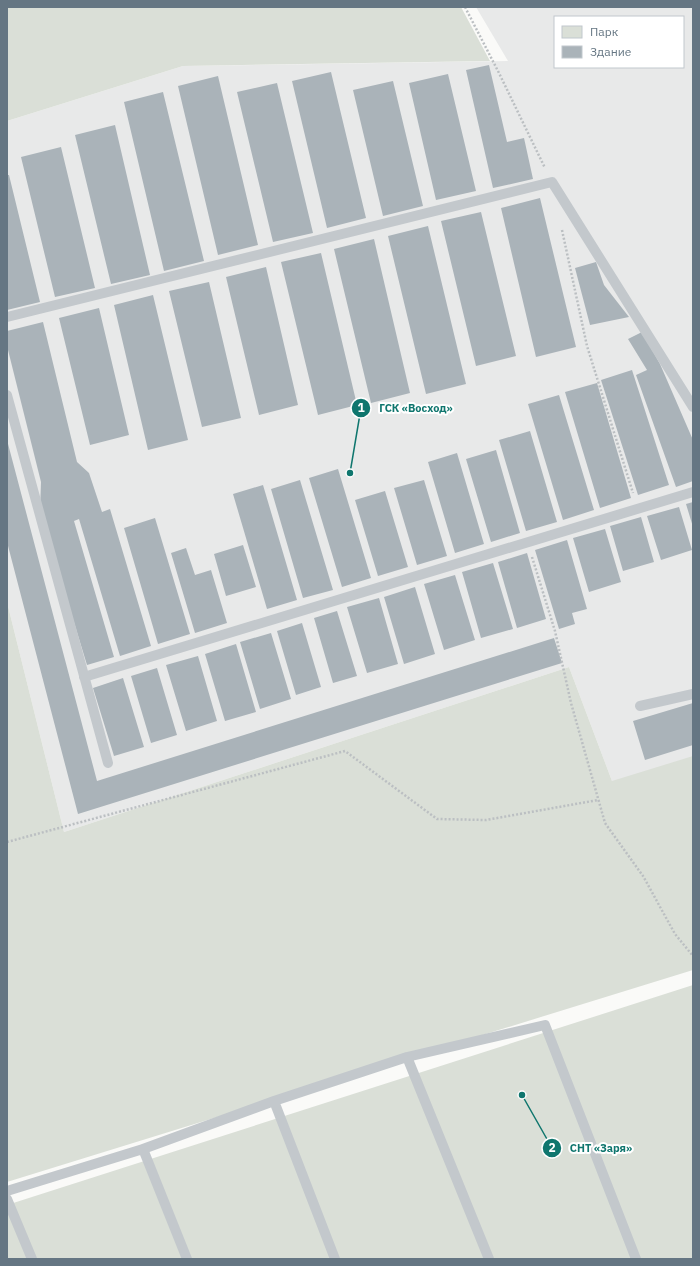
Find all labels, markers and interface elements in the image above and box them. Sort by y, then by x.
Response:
legend [554,16,684,68]
text: Парк [590,24,619,39]
text: Здание [590,44,632,59]
callout: ГСК «Восход» [351,396,460,419]
text: 1 [357,400,365,415]
text: ГСК «Восход» [379,401,453,415]
callout: СНТ «Заря» [542,1137,641,1160]
text: 2 [548,1140,556,1155]
text: СНТ «Заря» [570,1141,632,1155]

